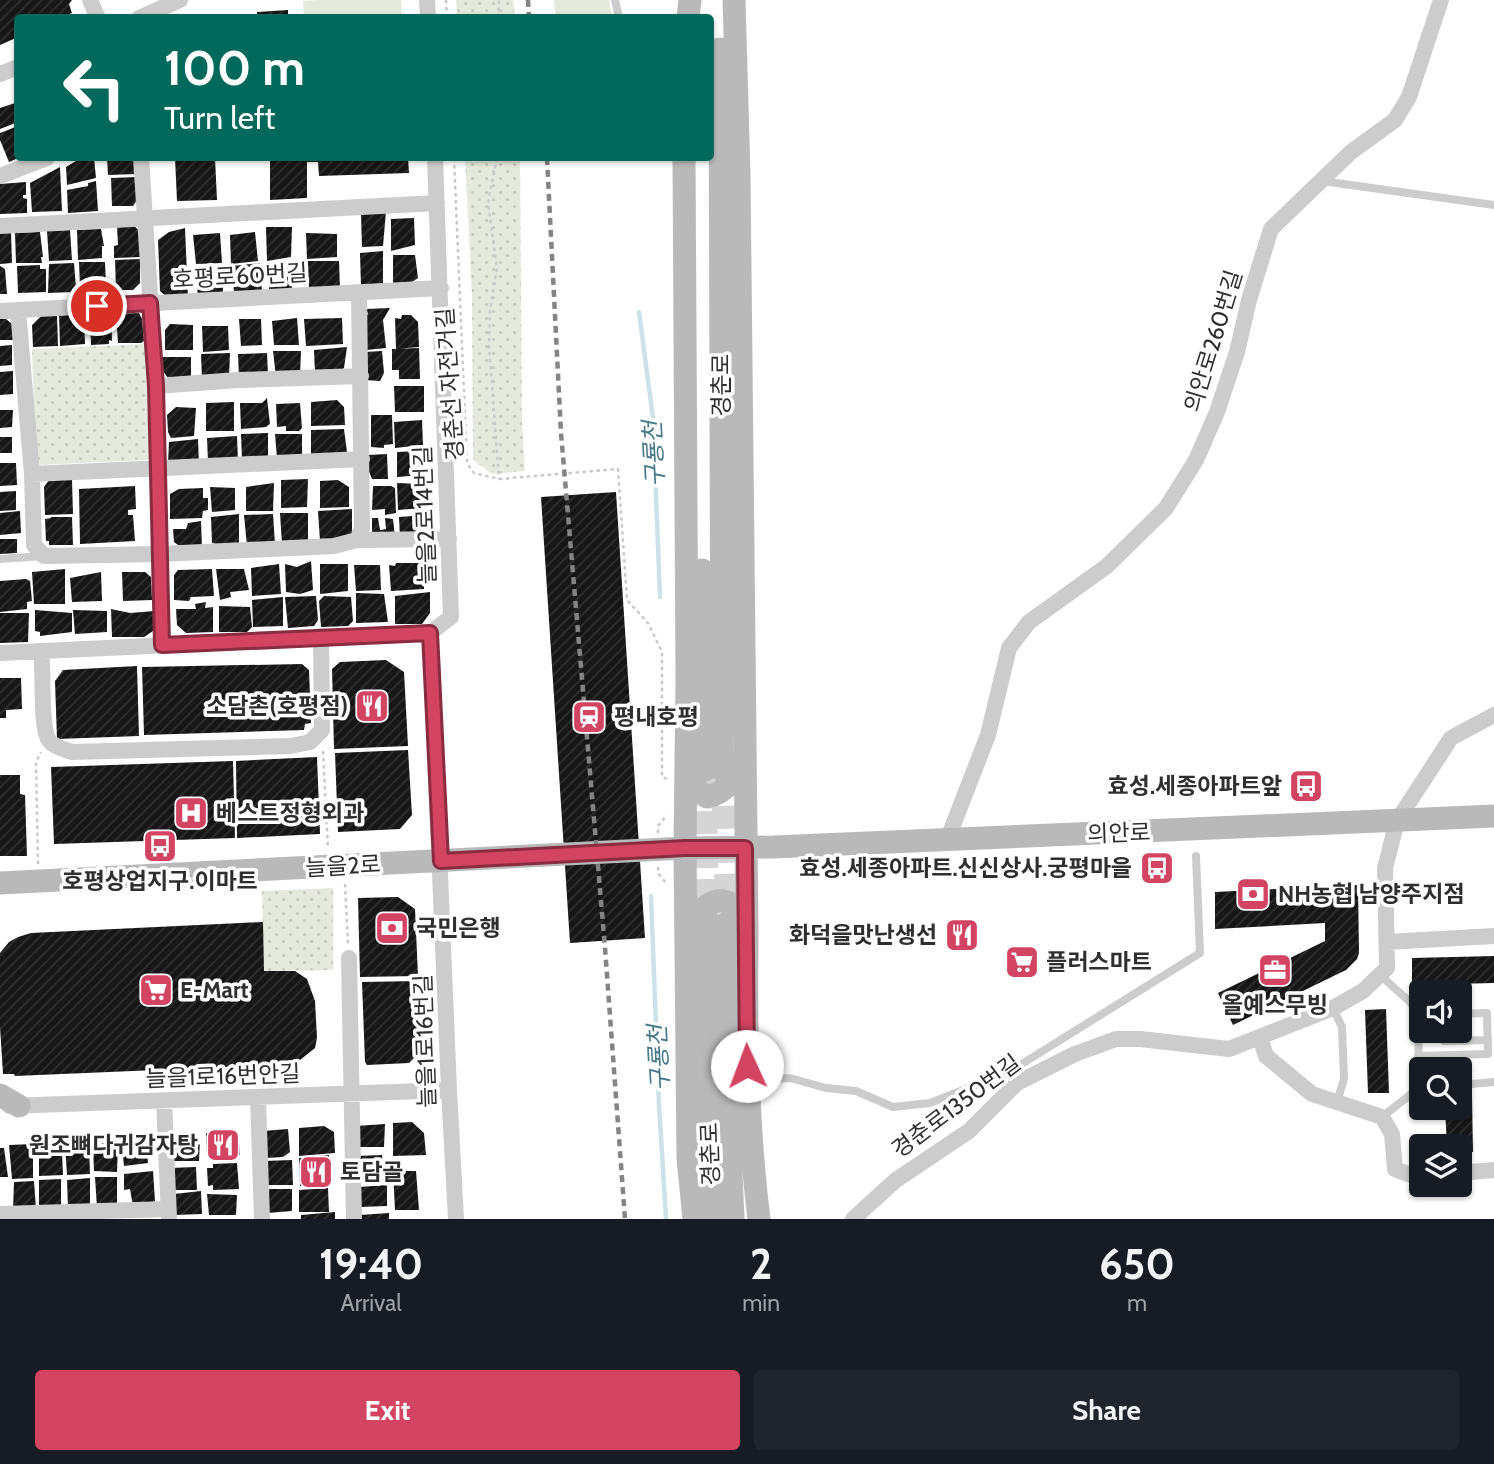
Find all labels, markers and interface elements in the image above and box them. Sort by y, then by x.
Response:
text: 100 m [164,38,305,97]
icon: left [49,42,140,133]
text: Turn left [164,98,275,137]
street label: 호평로60번길 [172,258,308,294]
street label: 의안로260번길 [1178,267,1248,415]
pin [67,276,127,336]
icon: arrive [78,287,116,325]
street label: 경춘선 자전거길 [431,307,469,461]
street label: 경춘로 [707,353,735,417]
water label: 구룡천 [637,417,670,488]
street label: 늘을2로14번길 [409,445,441,585]
restaurant icon: 소담촌(호평점) [353,687,391,725]
place label: 소담촌(호평점) [206,692,348,720]
station icon: 평내호평 [570,698,608,736]
place label: 평내호평 [614,703,699,731]
bus stop icon: 효성.세종아파트앞 [1287,767,1325,805]
place label: 효성.세종아파트앞 [1108,772,1282,800]
hospital icon: 베스트정형외과 [172,794,210,832]
place label: 베스트정형외과 [216,799,364,827]
street label: 의안로 [1087,818,1151,848]
bus stop icon: 호평상업지구.이마트 [141,827,179,865]
bus stop icon: 효성.세종아파트.신신상사.궁평마을 [1138,849,1176,887]
street label: 늘을2로 [305,850,381,882]
place label: 효성.세종아파트.신신상사.궁평마을 [799,854,1132,882]
place label: 호평상업지구.이마트 [62,867,258,895]
bank icon: NH농협 남양주지점 [1234,875,1272,913]
place label: NH농협 남양주지점 [1278,880,1464,908]
bank icon: 국민은행 [373,909,411,947]
place label: 국민은행 [416,914,501,942]
restaurant icon: 화덕을맛난생선 [943,916,981,954]
place label: 화덕을맛난생선 [789,921,937,949]
supermarket icon: 플러스마트 [1003,943,1041,981]
place label: 플러스마트 [1046,948,1152,976]
office icon: 올예스무빙 [1256,951,1294,989]
supermarket icon: E-Mart [137,971,175,1009]
street label: 늘을1로16번길 [409,974,441,1108]
place label: E-Mart [180,976,249,1004]
map controls [1409,980,1472,1197]
button: sound [1409,980,1472,1043]
place label: 올예스무빙 [1222,991,1328,1019]
water label: 구룡천 [642,1021,675,1092]
position arrow [710,1029,784,1103]
street label: 경춘로1350번길 [886,1048,1026,1164]
button: search [1409,1057,1472,1120]
street label: 늘을1로16번안길 [145,1059,301,1093]
street label: 경춘로 [695,1122,725,1186]
restaurant icon: 원조뼈다귀감자탕 [204,1126,242,1164]
place label: 원조뼈다귀감자탕 [29,1131,198,1159]
button: layers [1409,1134,1472,1197]
restaurant icon: 토담골 [297,1153,335,1191]
place label: 토담골 [340,1158,403,1186]
text: 19:40 [319,1238,423,1290]
text: 2 [750,1238,772,1290]
text: 650 [1099,1238,1175,1290]
text: Arrival [340,1289,402,1317]
text: min [742,1289,780,1317]
text: m [1127,1289,1147,1317]
button: Exit [35,1370,740,1450]
button: Share [754,1370,1459,1450]

